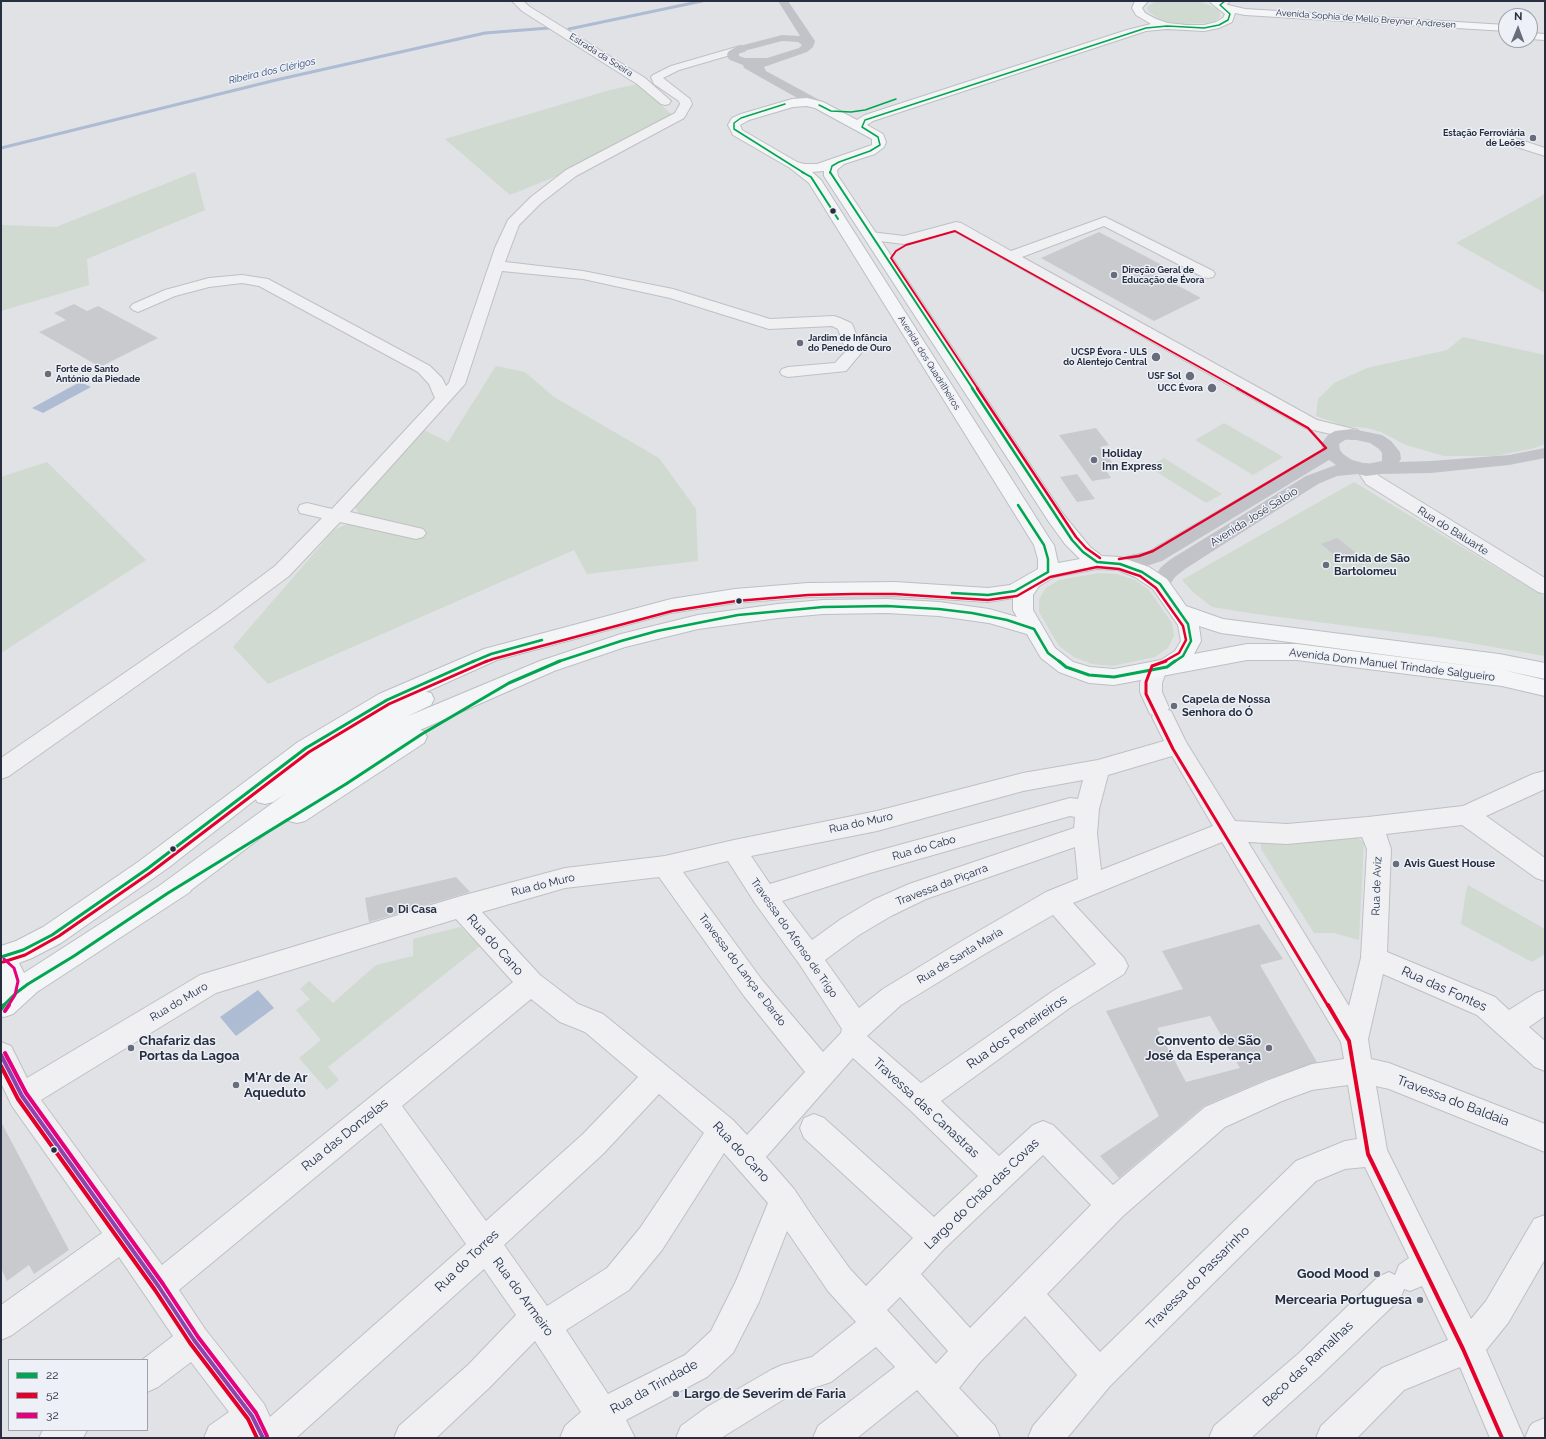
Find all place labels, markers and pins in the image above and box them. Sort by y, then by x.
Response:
place label: Estação Ferroviária de Leões [1443,128,1525,149]
marker: Estação Ferroviária de Leões [1528,133,1538,143]
unlabelled marker [828,206,838,216]
place label: Direção Geral de Educação de Évora [1122,265,1204,286]
marker: Direção Geral de Educação de Évora [1109,270,1119,280]
place label: Jardim de Infância do Penedo de Ouro [808,333,891,354]
marker: Jardim de Infância do Penedo de Ouro [795,338,805,348]
place label: UCSP Évora - ULS do Alentejo Central [1063,347,1147,368]
marker: UCSP Évora - ULS do Alentejo Central [1150,351,1162,363]
place label: Forte de Santo António da Piedade [56,364,140,385]
marker: Forte de Santo António da Piedade [43,369,53,379]
marker: USF Sol [1184,370,1196,382]
place label: USF Sol [1148,371,1181,381]
marker: UCC Évora [1206,382,1218,394]
place label: UCC Évora [1158,383,1203,393]
place label: Holiday Inn Express [1102,447,1162,473]
marker: Holiday Inn Express [1089,455,1099,465]
place label: Ermida de São Bartolomeu [1334,552,1410,578]
marker: Ermida de São Bartolomeu [1321,560,1331,570]
unlabelled marker [734,596,744,606]
place label: Capela de Nossa Senhora do Ó [1182,693,1270,719]
marker: Capela de Nossa Senhora do Ó [1169,701,1179,711]
unlabelled marker [168,844,178,854]
place label: Avis Guest House [1404,857,1495,871]
marker: Avis Guest House [1391,859,1401,869]
place label: Di Casa [398,903,437,917]
marker: Di Casa [385,905,395,915]
place label: Chafariz das Portas da Lagoa [139,1033,239,1064]
place label: Convento de São José da Esperança [1145,1033,1261,1064]
marker: Chafariz das Portas da Lagoa [126,1043,136,1053]
marker: Convento de São José da Esperança [1264,1043,1274,1053]
place label: M'Ar de Ar Aqueduto [244,1070,307,1101]
marker: M'Ar de Ar Aqueduto [231,1080,241,1090]
unlabelled marker [49,1145,59,1155]
place label: Good Mood [1297,1266,1369,1282]
marker: Good Mood [1372,1269,1382,1279]
place label: Mercearia Portuguesa [1275,1292,1412,1308]
marker: Mercearia Portuguesa [1415,1295,1425,1305]
place label: Largo de Severim de Faria [684,1386,846,1402]
marker: Largo de Severim de Faria [671,1389,681,1399]

